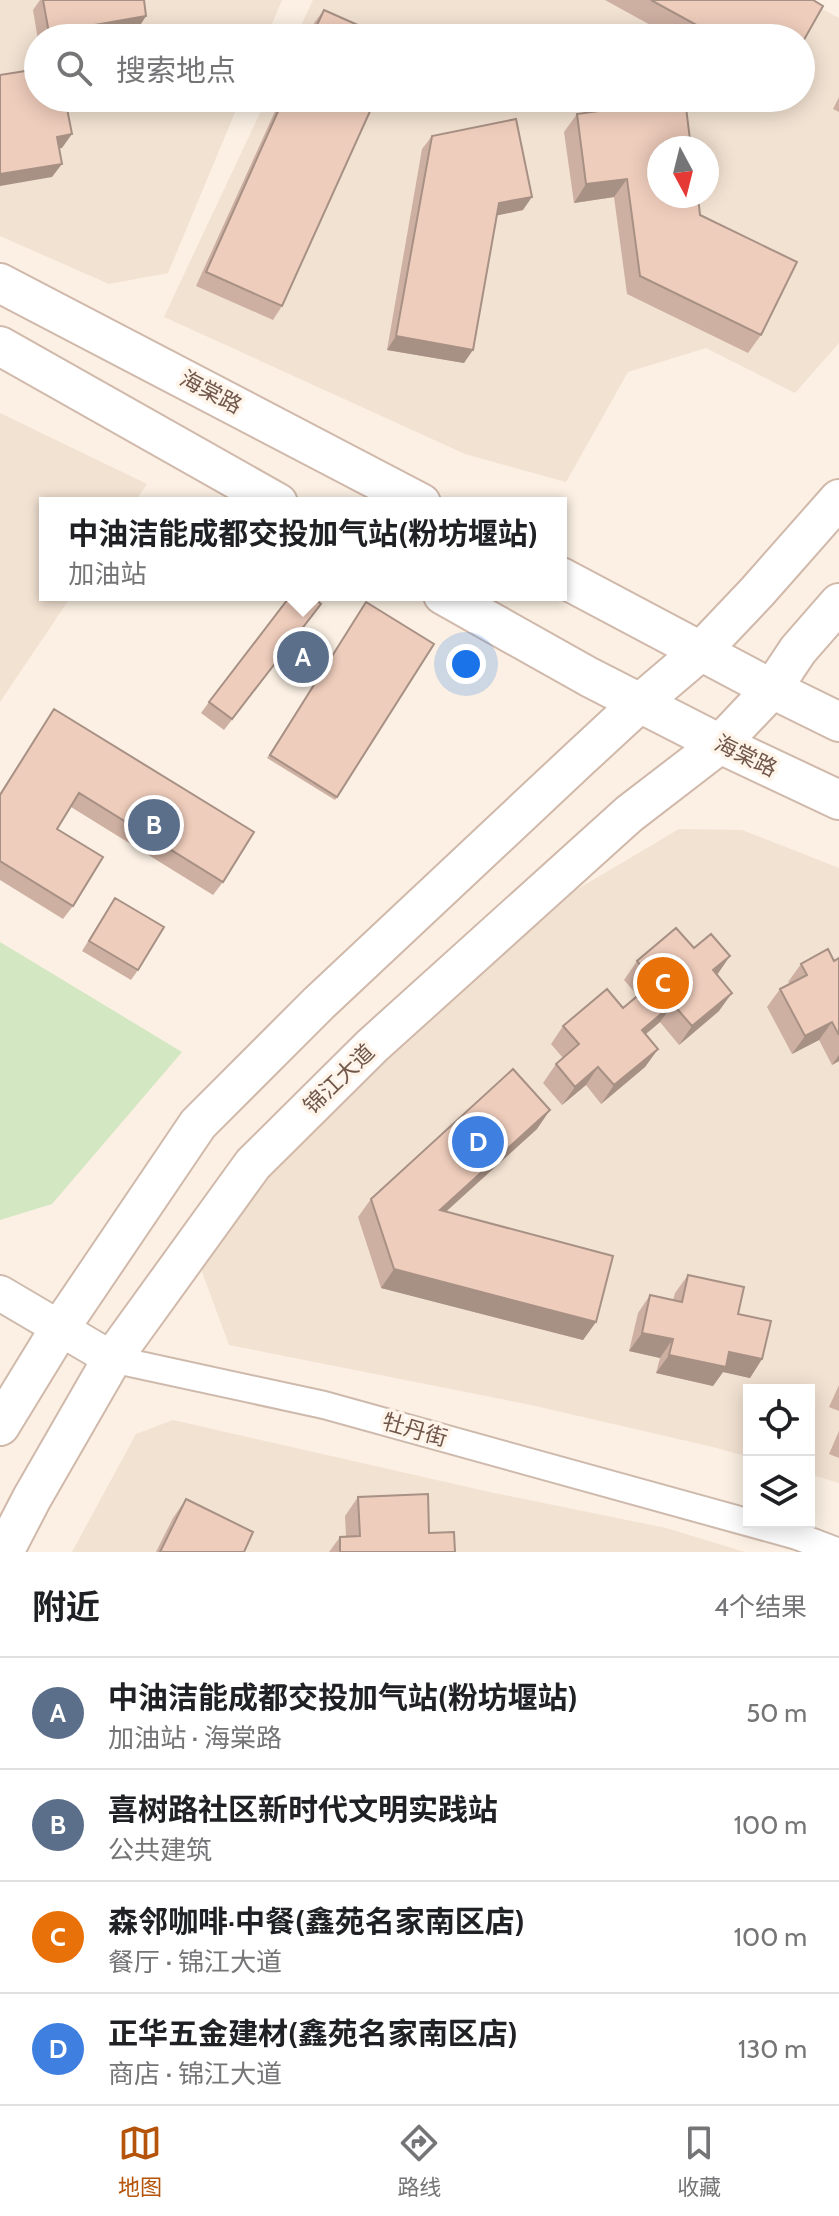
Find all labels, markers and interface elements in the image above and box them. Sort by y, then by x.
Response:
search box [24,24,815,112]
icon: search [52,46,96,90]
text: 搜索地点 [116,52,236,89]
north arrow [647,136,719,208]
street label: 海棠路 [176,365,246,419]
popup [39,497,567,601]
text: 中油洁能成都交投加气站(粉坊堰站) [68,515,538,552]
text: 加油站 [68,558,146,590]
pin: A [277,627,329,687]
your location [446,644,486,684]
street label: 海棠路 [710,729,782,783]
pin: B [128,795,180,855]
pin: C [637,953,689,1013]
street label: 锦江大道 [298,1039,380,1119]
pin: D [452,1112,504,1172]
map controls [743,1384,815,1528]
button: locate [743,1384,815,1456]
street label: 牡丹街 [380,1408,450,1452]
button: layers [743,1456,815,1528]
text: 附近 [32,1586,100,1628]
text: 4个结果 [714,1591,807,1623]
text: 中油洁能成都交投加气站(粉坊堰站) [108,1679,578,1716]
text: A [50,1697,66,1729]
text: 50 m [746,1697,807,1729]
text: 加油站 · 海棠路 [108,1722,282,1754]
text: 喜树路社区新时代文明实践站 [108,1791,498,1828]
text: B [50,1809,66,1841]
text: 100 m [734,1809,807,1841]
text: 公共建筑 [108,1834,212,1866]
text: 森邻咖啡·中餐(鑫苑名家南区店) [108,1903,525,1940]
text: C [50,1921,66,1953]
text: 100 m [734,1921,807,1953]
text: 餐厅 · 锦江大道 [108,1946,282,1978]
text: 正华五金建材(鑫苑名家南区店) [108,2015,518,2052]
text: D [49,2033,67,2065]
text: 130 m [738,2033,807,2065]
text: 商店 · 锦江大道 [108,2058,282,2090]
tab: 地图 [118,2121,162,2201]
tab: 路线 [397,2121,441,2201]
tab: 收藏 [677,2121,721,2201]

